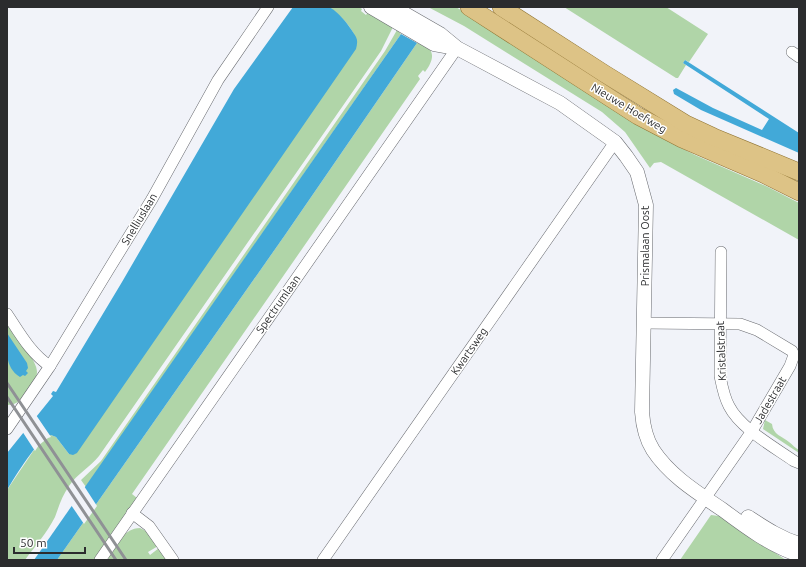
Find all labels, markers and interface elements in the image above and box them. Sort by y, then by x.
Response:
street label: Nieuwe Hoefweg [589,81,669,135]
street label: Snelliuslaan [119,191,159,247]
street label: Prismalaan Oost [639,205,651,286]
street label: Spectrumlaan [254,273,302,335]
street label: Kristalstraat [714,320,728,381]
street label: Kwartsweg [448,325,490,377]
street label: Jadestraat [752,374,789,426]
scale bar [14,529,85,555]
text: 50 m [20,536,47,549]

